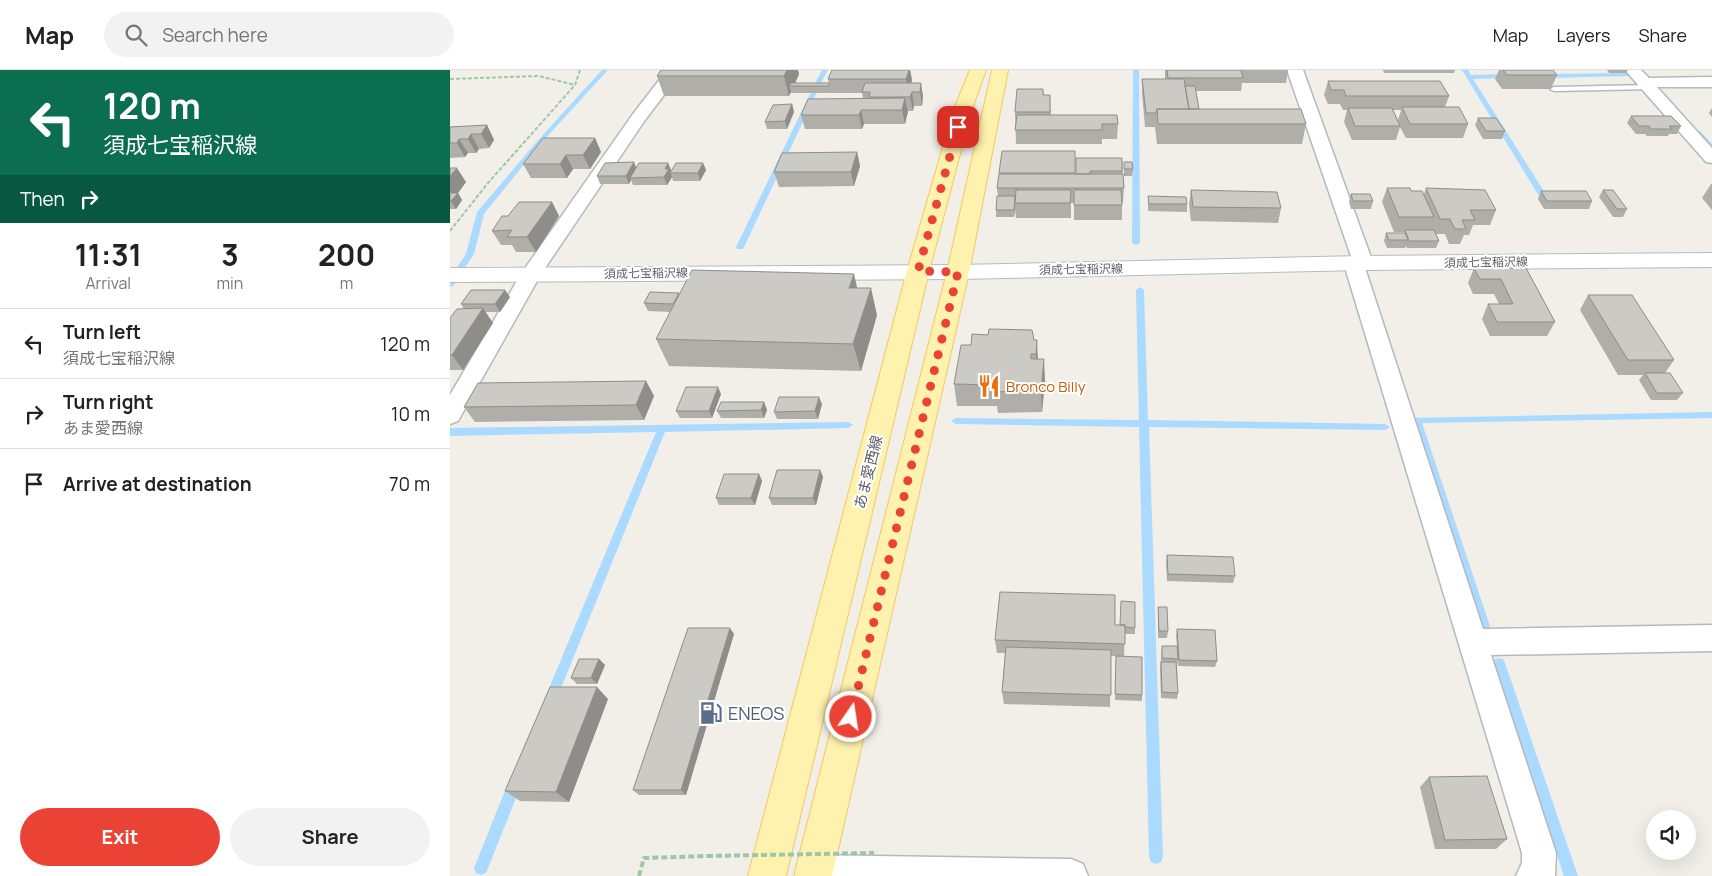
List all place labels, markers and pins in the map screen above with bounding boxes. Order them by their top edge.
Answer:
pin [937,106,979,148]
restaurant icon: Bronco Billy [976,373,1002,399]
place label: Bronco Billy [1006,376,1086,397]
fuel station icon: ENEOS [698,700,724,726]
place label: ENEOS [728,701,784,725]

